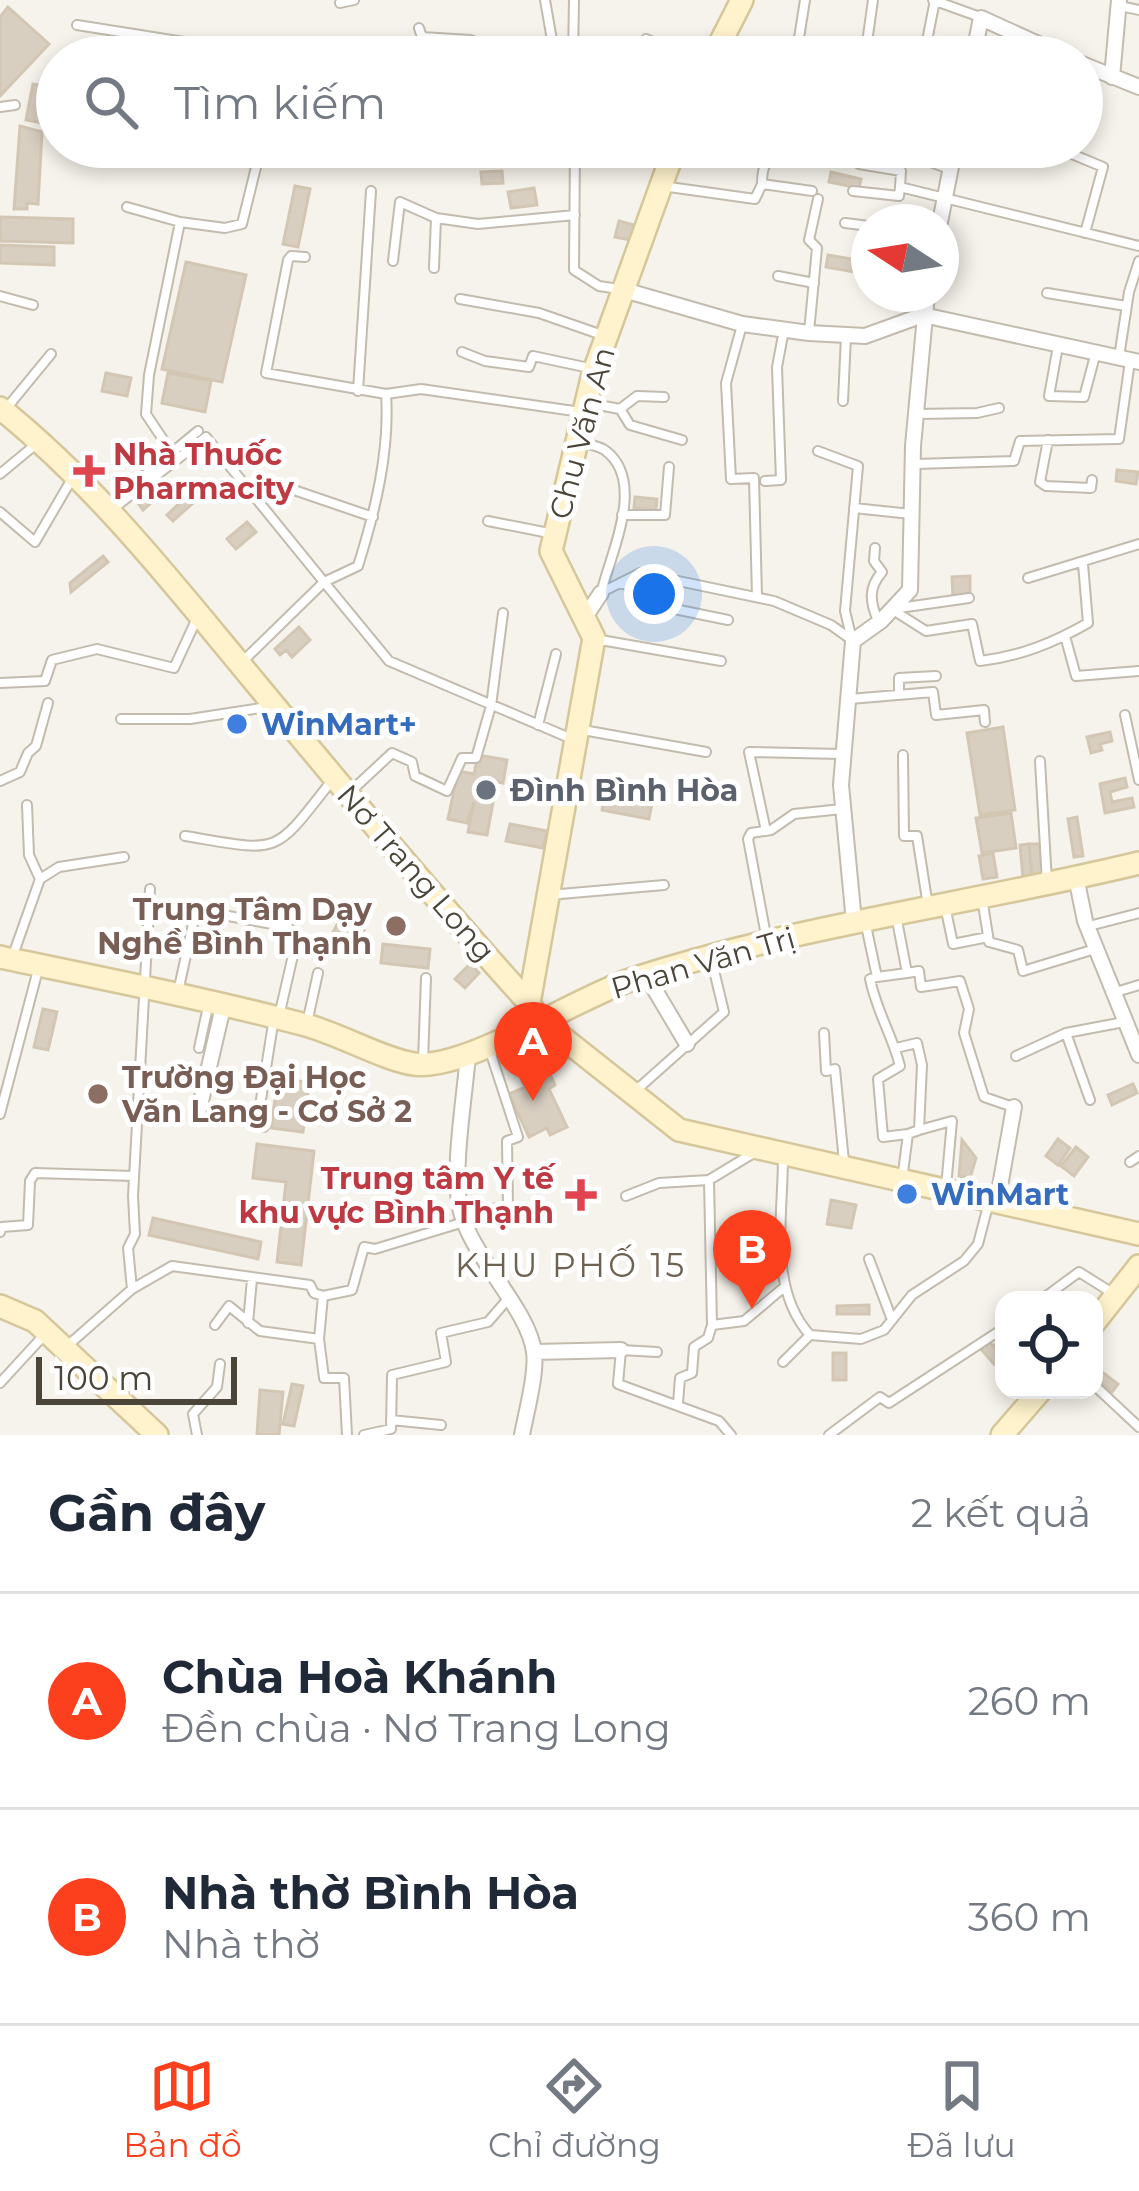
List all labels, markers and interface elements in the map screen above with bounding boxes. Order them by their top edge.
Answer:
search box [36,36,1103,168]
icon: search [78,69,144,135]
text: Tìm kiếm [174,75,386,130]
north arrow [851,204,959,312]
street label: Chu Văn An [541,343,623,523]
place label: Nhà Thuốc Pharmacity [113,436,295,507]
marker: Nhà Thuốc Pharmacity [76,458,102,484]
your location [624,564,684,624]
place label: WinMart+ [261,706,417,743]
marker: WinMart+ [224,711,250,737]
place label: Đình Bình Hòa [510,772,738,809]
street label: Nơ Trang Long [329,777,503,969]
marker: Đình Bình Hòa [473,777,499,803]
place label: Trung Tâm Dạy Nghề Bình Thạnh [97,891,373,962]
marker: Trung Tâm Dạy Nghề Bình Thạnh [383,913,409,939]
street label: Phan Văn Trị [607,919,799,1007]
pin: A [494,1002,572,1101]
place label: Trường Đại Học Văn Lang - Cơ Sở 2 [121,1059,412,1130]
marker: Trường Đại Học Văn Lang - Cơ Sở 2 [85,1081,111,1107]
place label: Trung tâm Y tế khu vực Bình Thạnh [239,1160,557,1231]
place label: WinMart [931,1176,1069,1213]
marker: Trung tâm Y tế khu vực Bình Thạnh [565,1179,597,1211]
marker: WinMart [894,1181,920,1207]
pin: B [713,1210,791,1309]
district label: KHU PHỐ 15 [455,1244,687,1285]
map controls [995,1291,1103,1399]
button: locate [995,1291,1103,1399]
scale bar [36,1351,237,1404]
text: 100 m [54,1358,153,1398]
text: Gần đây [48,1482,265,1544]
text: 2 kết quả [911,1489,1091,1537]
text: Chùa Hoà Khánh [162,1649,557,1704]
text: A [72,1677,102,1725]
text: 260 m [968,1677,1091,1725]
text: Đền chùa · Nơ Trang Long [162,1704,671,1752]
text: Nhà thờ Bình Hòa [162,1865,579,1920]
text: B [72,1893,102,1941]
text: 360 m [968,1893,1091,1941]
text: Nhà thờ [162,1920,320,1968]
tab: Bản đồ [123,2053,242,2165]
tab: Chỉ đường [488,2053,661,2165]
tab: Đã lưu [907,2053,1016,2165]

